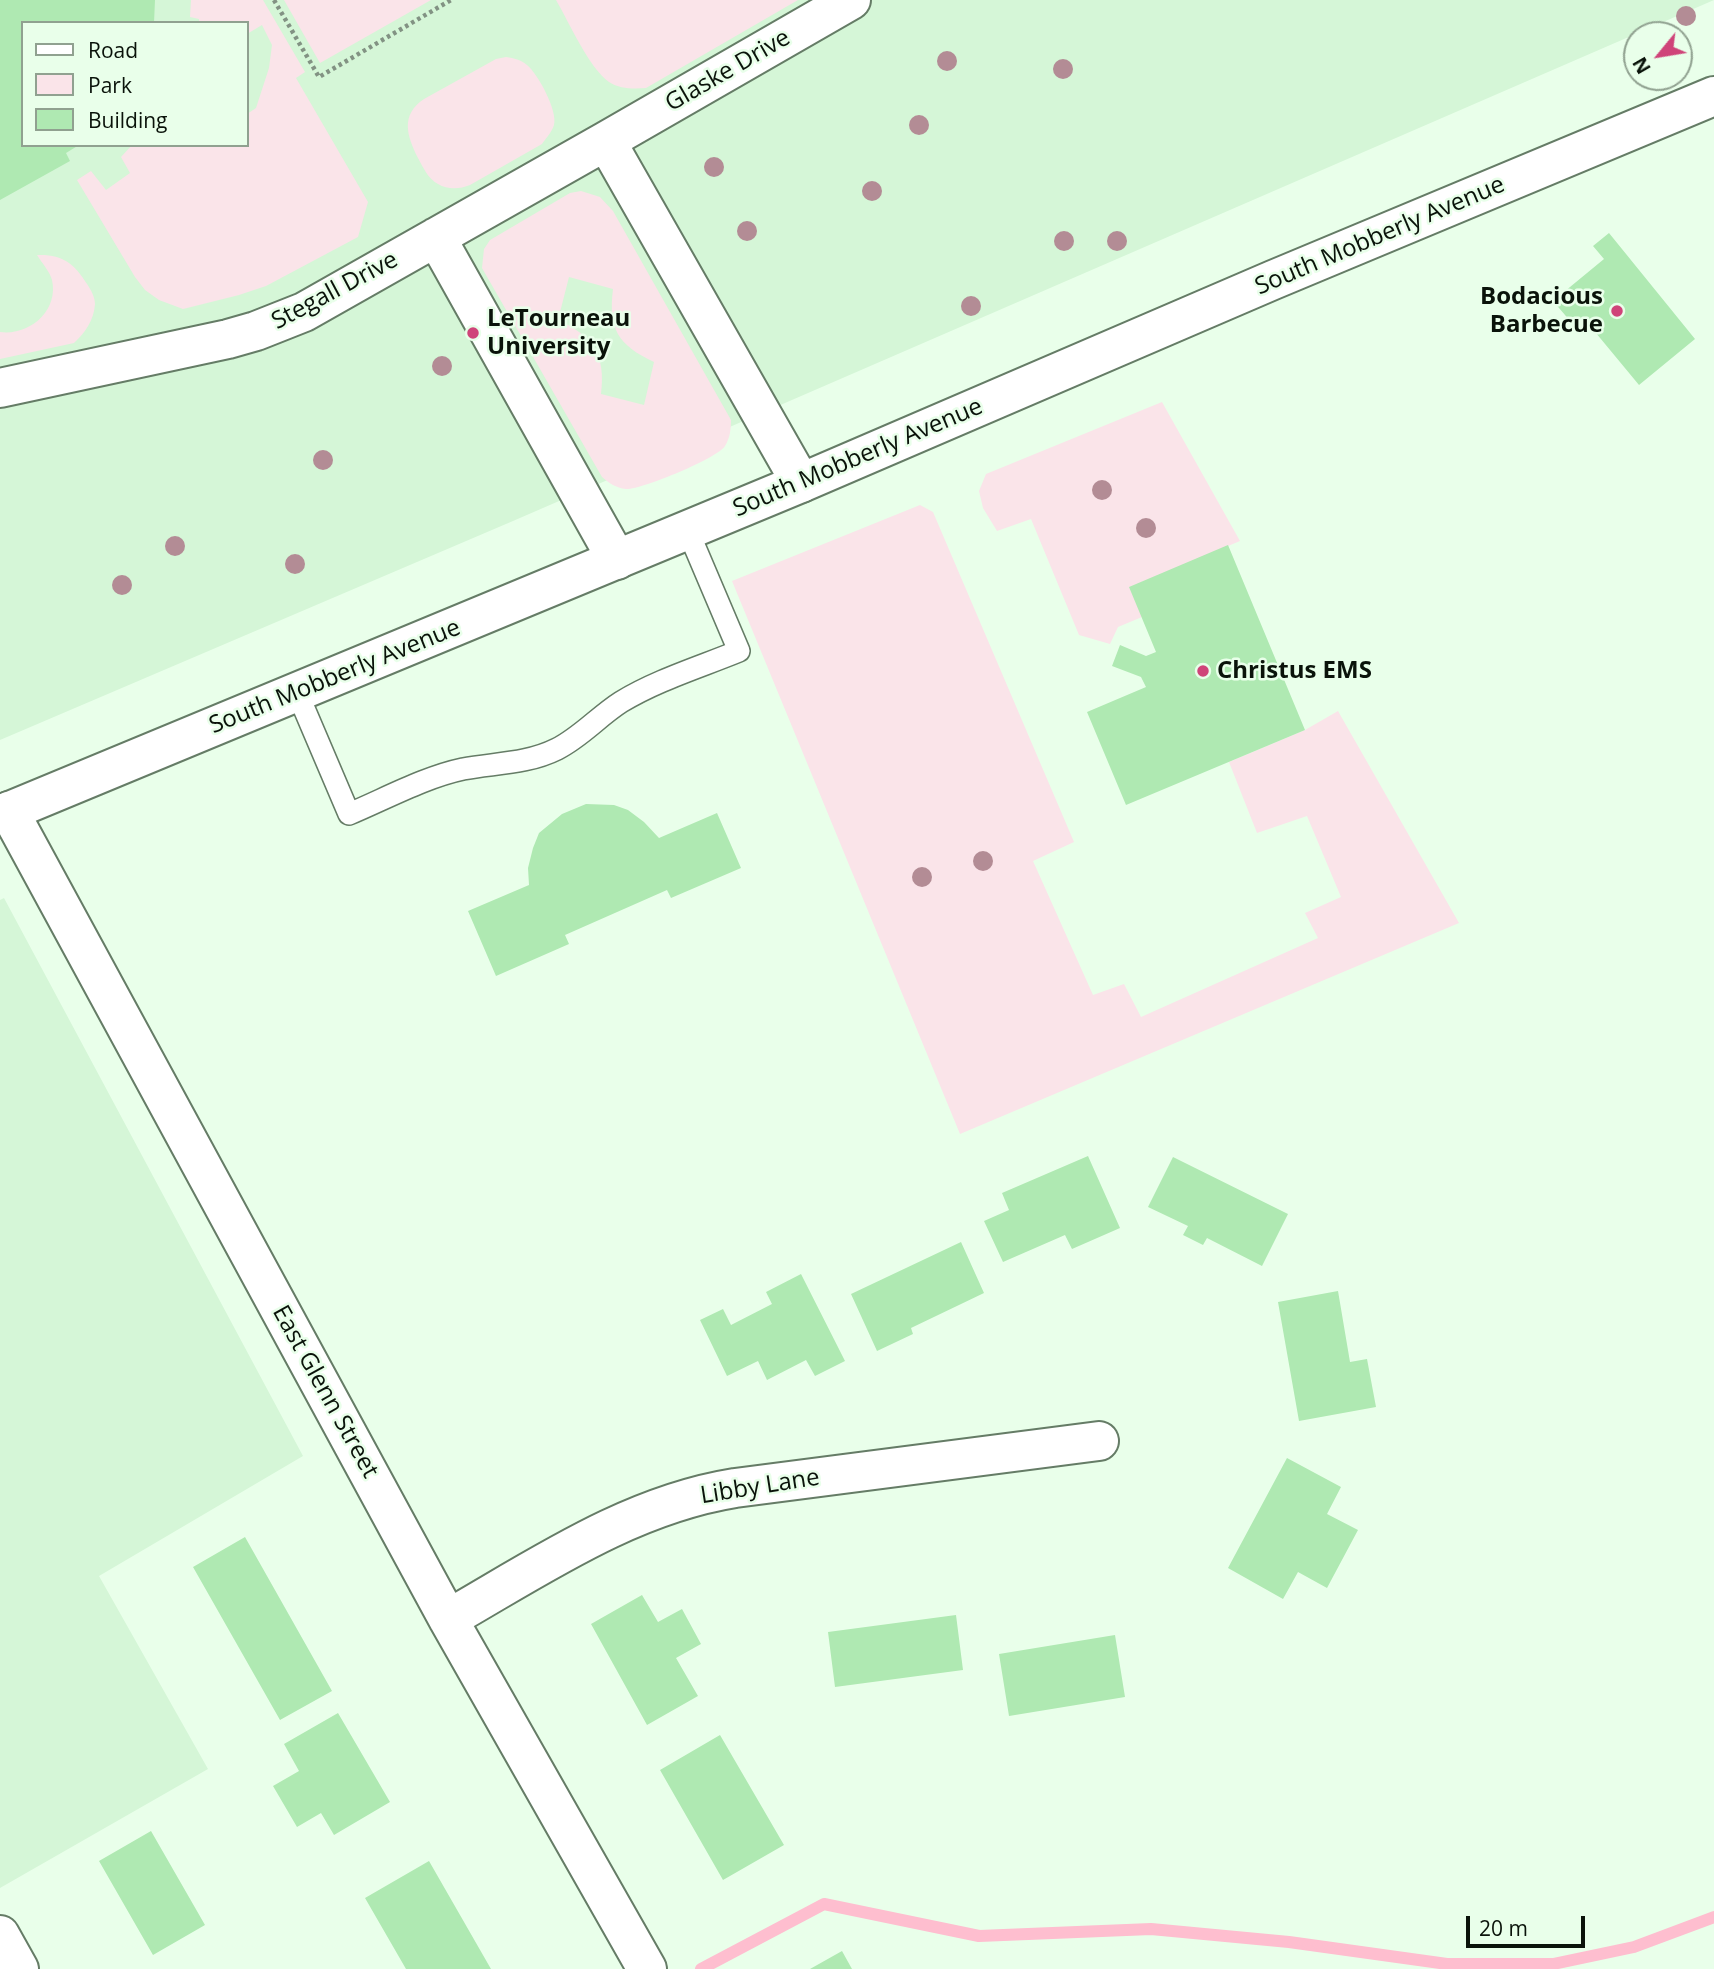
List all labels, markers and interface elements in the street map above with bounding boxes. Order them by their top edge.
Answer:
legend [21,21,248,147]
north arrow [1623,21,1693,91]
street label: Glaske Drive [660,24,796,118]
text: Road [88,36,138,64]
text: N [1626,52,1657,79]
text: Park [88,71,132,99]
text: Building [88,106,167,134]
street label: South Mobberly Avenue [1251,170,1509,302]
street label: Stegall Drive [267,246,403,336]
place label: Bodacious Barbecue [1480,283,1603,339]
marker: Bodacious Barbecue [1609,303,1625,319]
place label: LeTourneau University [487,305,630,361]
marker: LeTourneau University [465,325,481,341]
street label: South Mobberly Avenue [729,392,987,524]
street label: South Mobberly Avenue [205,613,465,741]
place label: Christus EMS [1217,657,1372,685]
marker: Christus EMS [1195,663,1211,679]
street label: East Glenn Street [266,1301,384,1483]
street label: Libby Lane [698,1463,822,1511]
scale bar [1469,1902,1588,1946]
text: 20 m [1479,1914,1528,1942]

